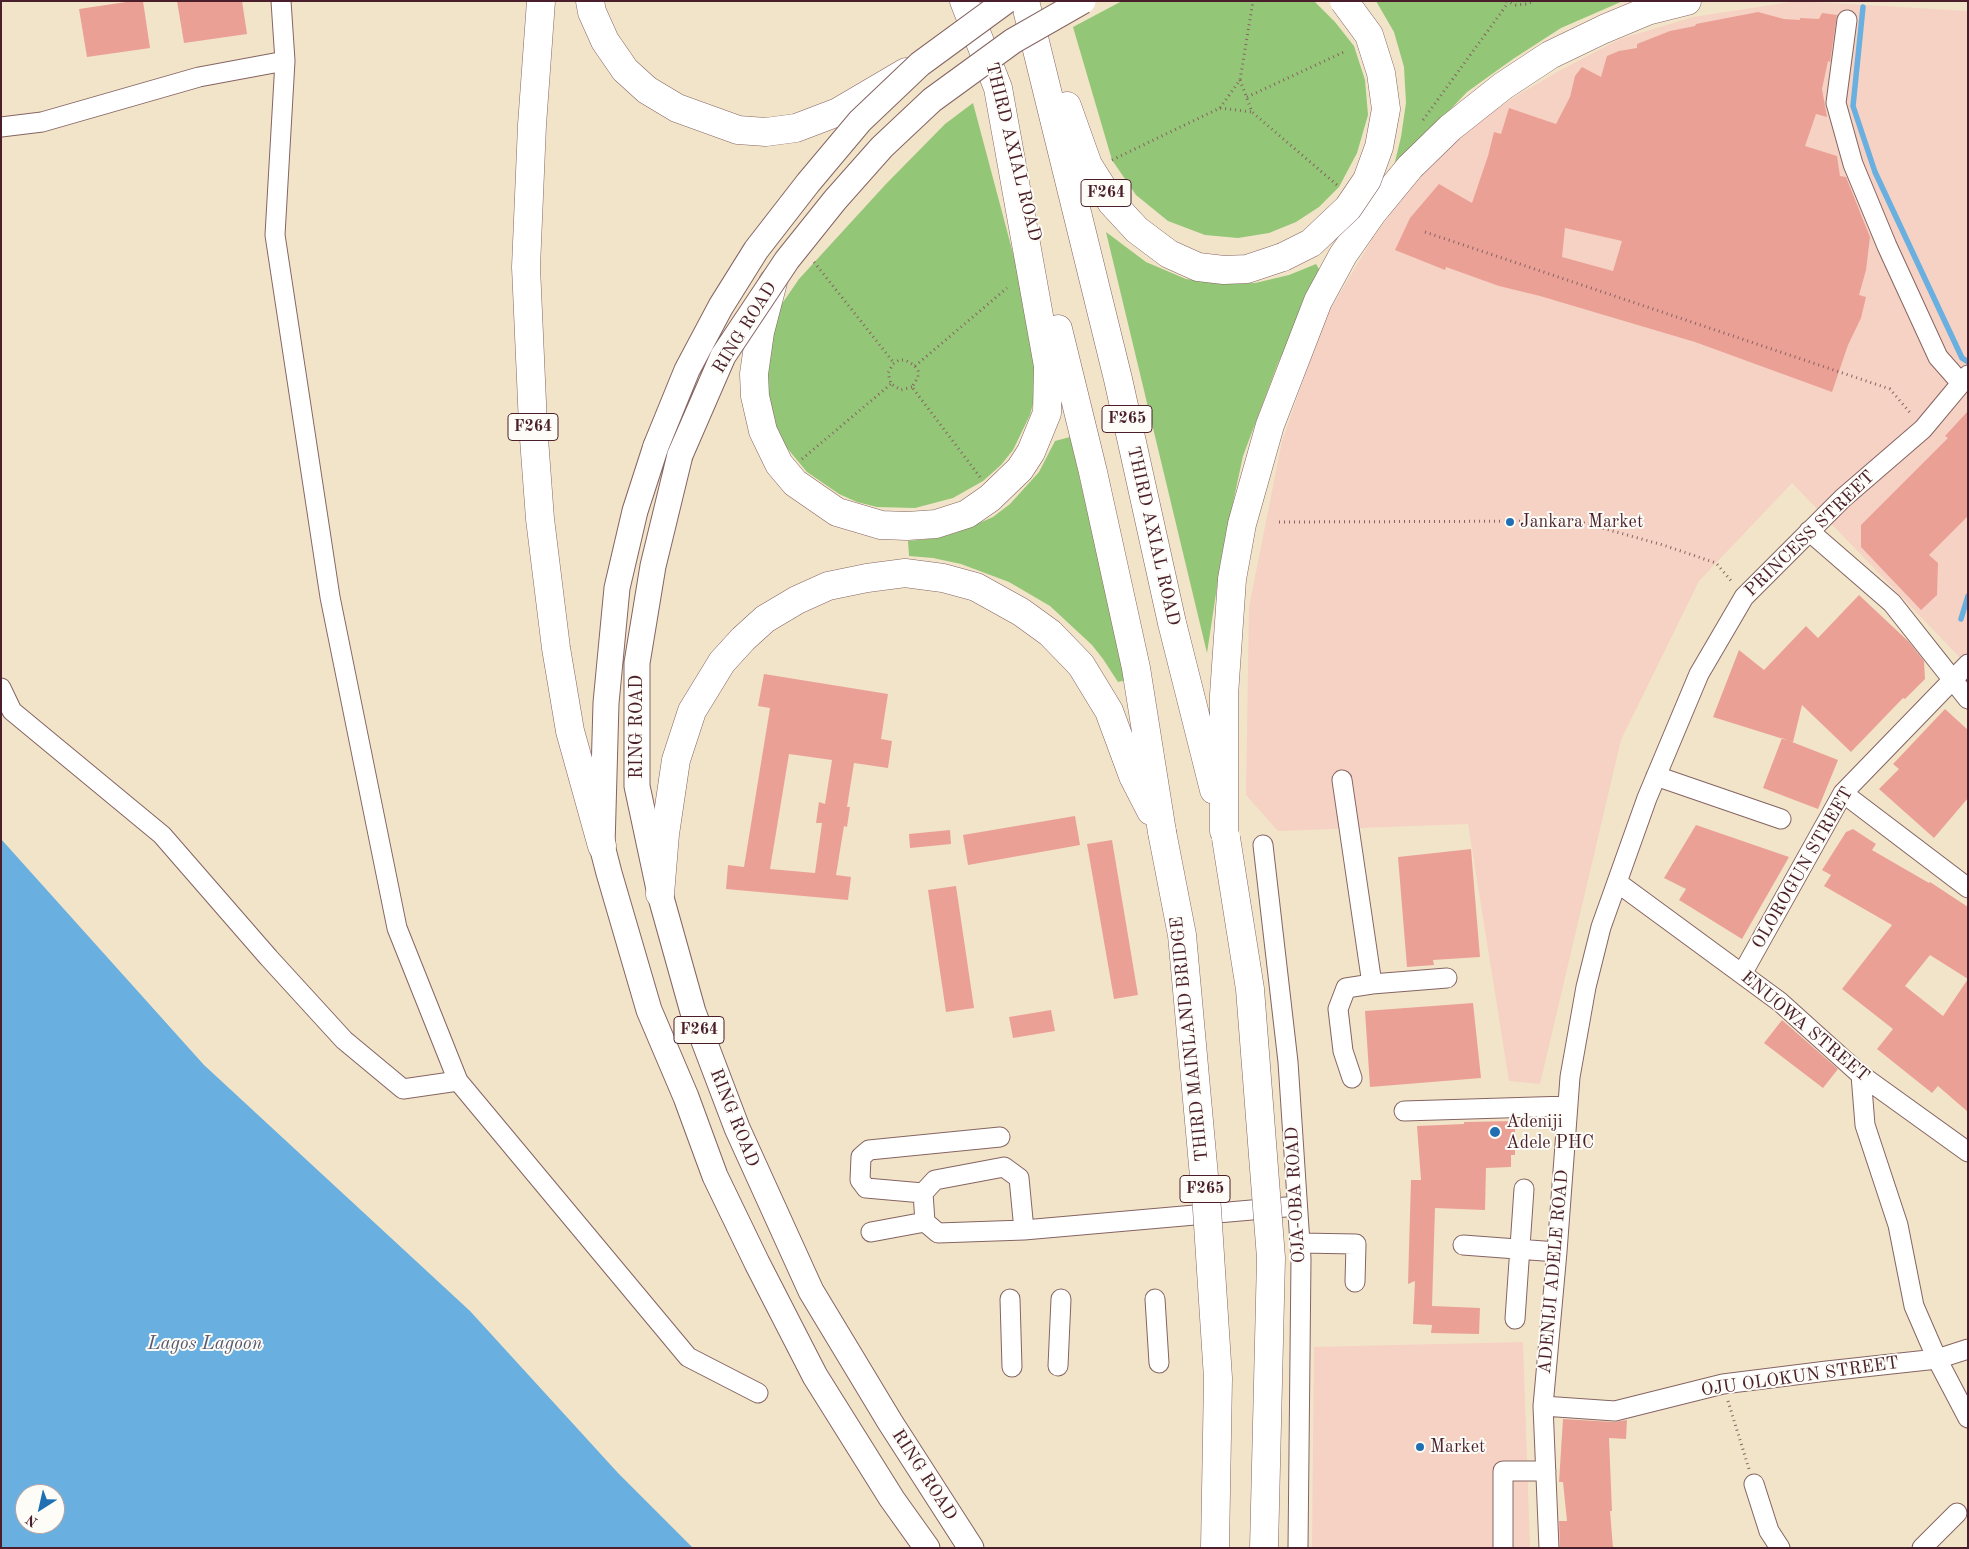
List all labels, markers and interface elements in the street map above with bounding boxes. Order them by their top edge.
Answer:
street label: THIRD AXIAL ROAD [980,60,1046,244]
road number: F264 [1081,180,1131,207]
street label: RING ROAD [708,278,782,378]
road number: F265 [1102,406,1152,432]
road number: F264 [508,414,558,441]
street label: THIRD AXIAL ROAD [1122,444,1184,628]
street label: PRINCESS STREET [1740,466,1880,602]
place label: Jankara Market [1520,511,1643,533]
marker: Jankara Market [1504,516,1516,528]
street label: RING ROAD [626,675,648,779]
street label: OLOROGUN STREET [1748,783,1858,953]
street label: THIRD MAINLAND BRIDGE [1166,915,1214,1163]
street label: ENUOWA STREET [1736,967,1874,1087]
road number: F264 [674,1016,724,1044]
street label: RING ROAD [704,1066,764,1170]
place label: Adeniji Adele PHC [1506,1111,1594,1154]
marker: Adeniji Adele PHC [1488,1125,1502,1139]
street label: OJA-OBA ROAD [1282,1126,1310,1264]
street label: ADENIJI ADELE ROAD [1534,1169,1574,1375]
road number: F265 [1180,1176,1230,1202]
water label: Lagos Lagoon [148,1333,262,1355]
street label: OJU OLOKUN STREET [1700,1352,1900,1402]
street label: RING ROAD [887,1425,961,1525]
place label: Market [1430,1436,1485,1458]
marker: Market [1414,1441,1426,1453]
north arrow [15,1484,65,1534]
text: N [24,1512,40,1529]

